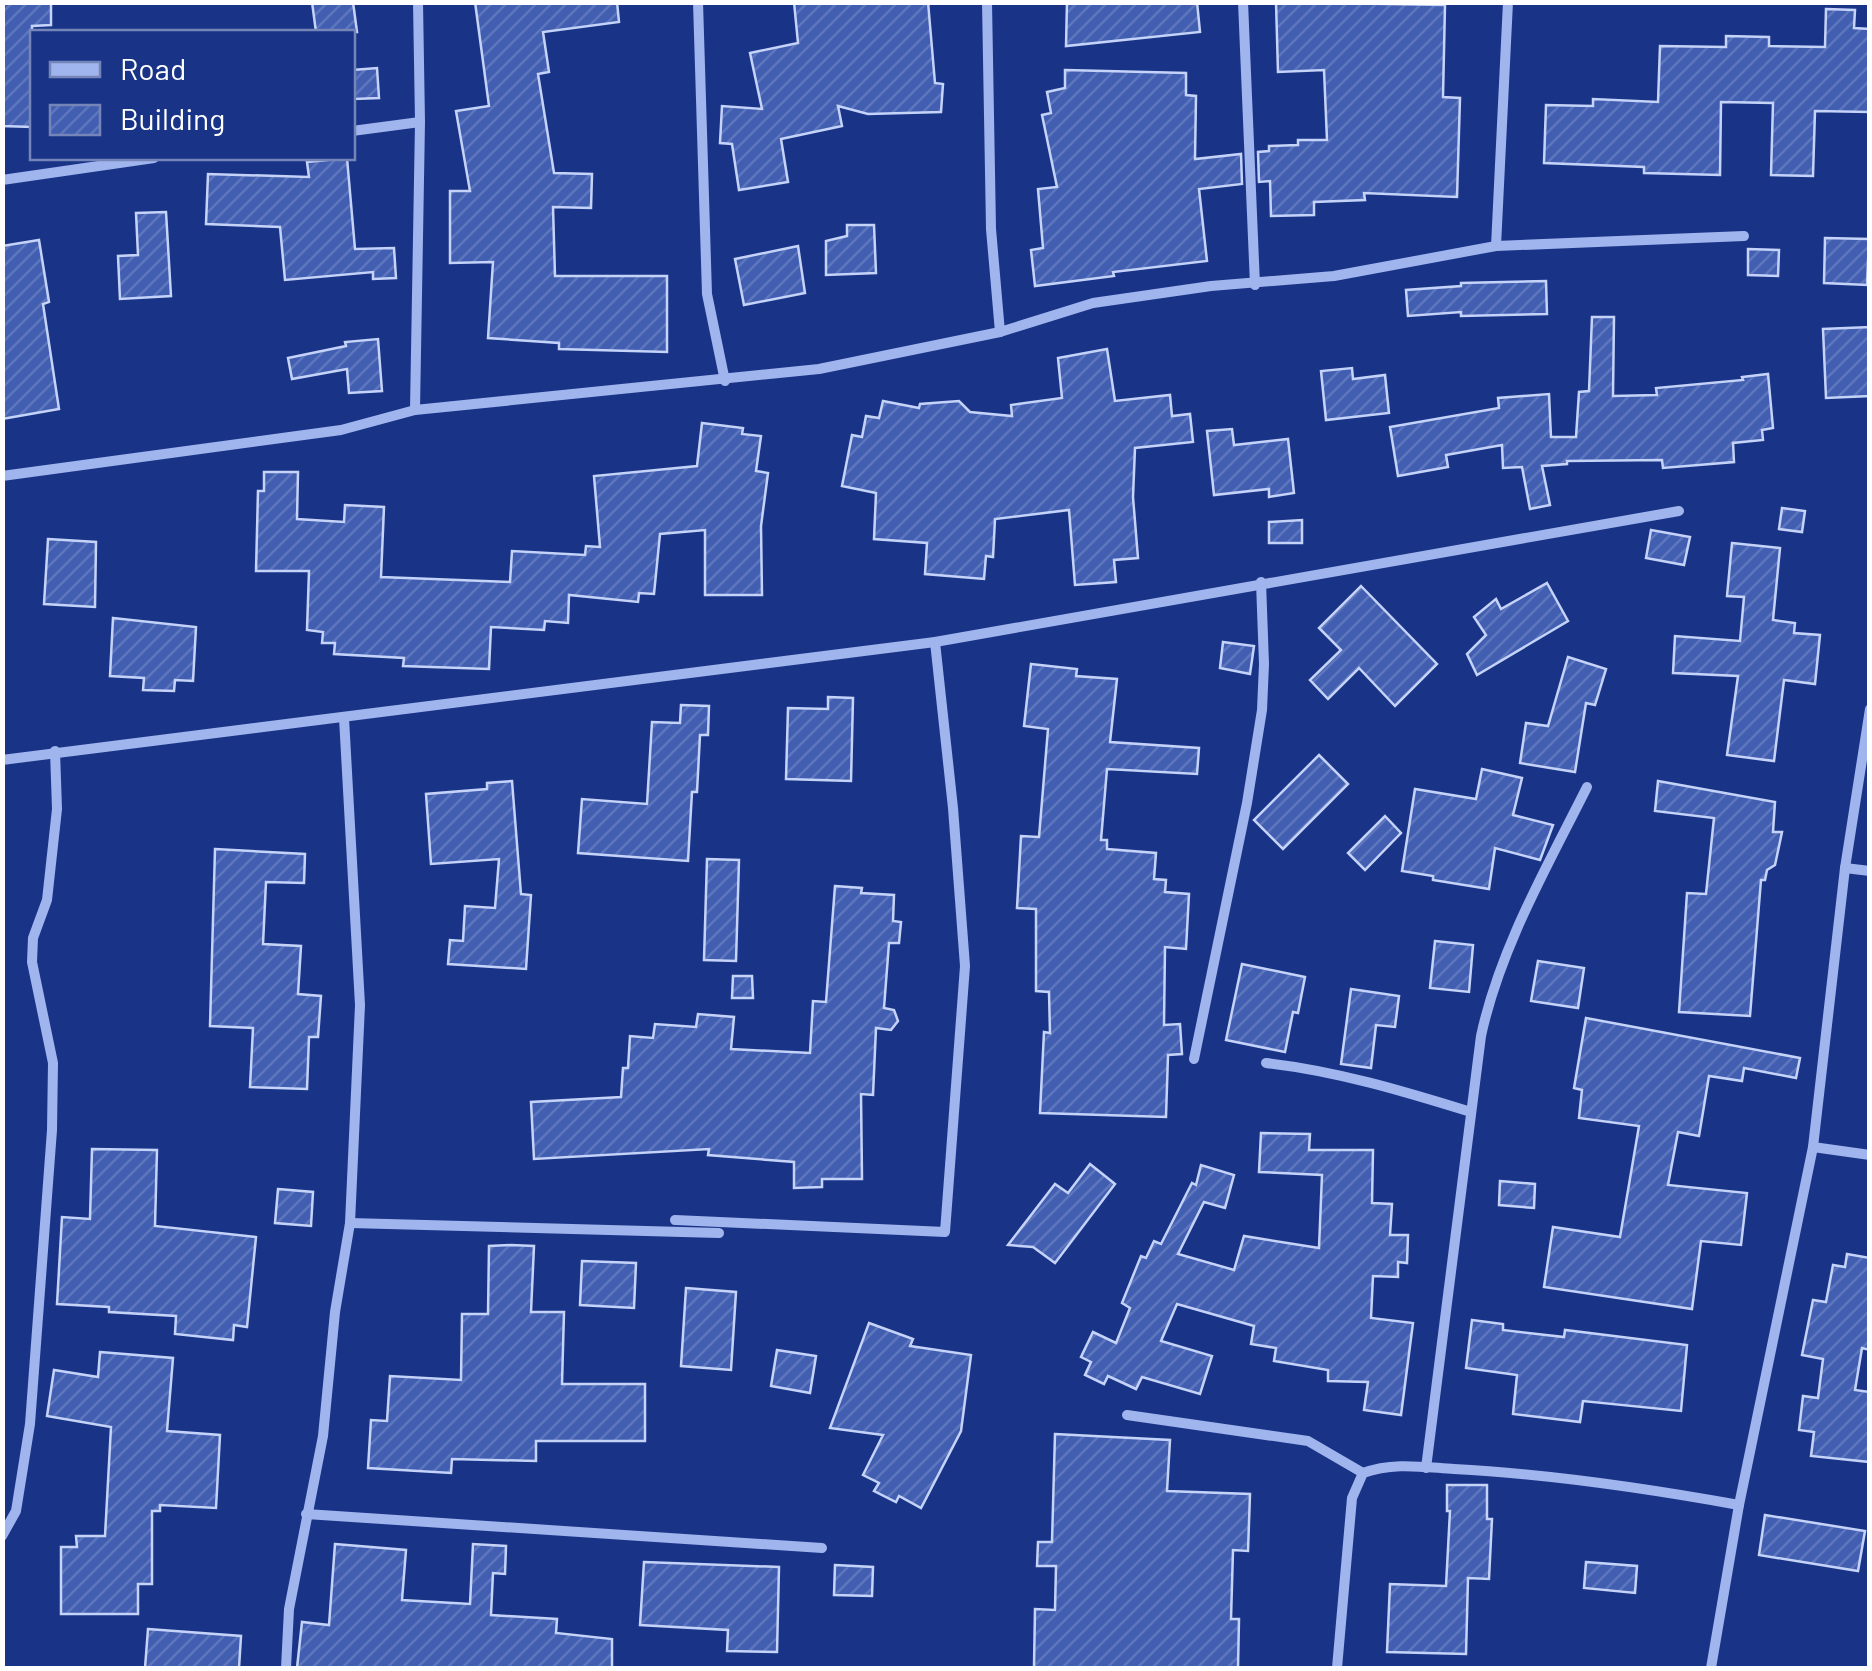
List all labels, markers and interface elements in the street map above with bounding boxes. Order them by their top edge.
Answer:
legend [30,30,355,160]
text: Road [120,50,186,86]
text: Building [120,100,225,136]

